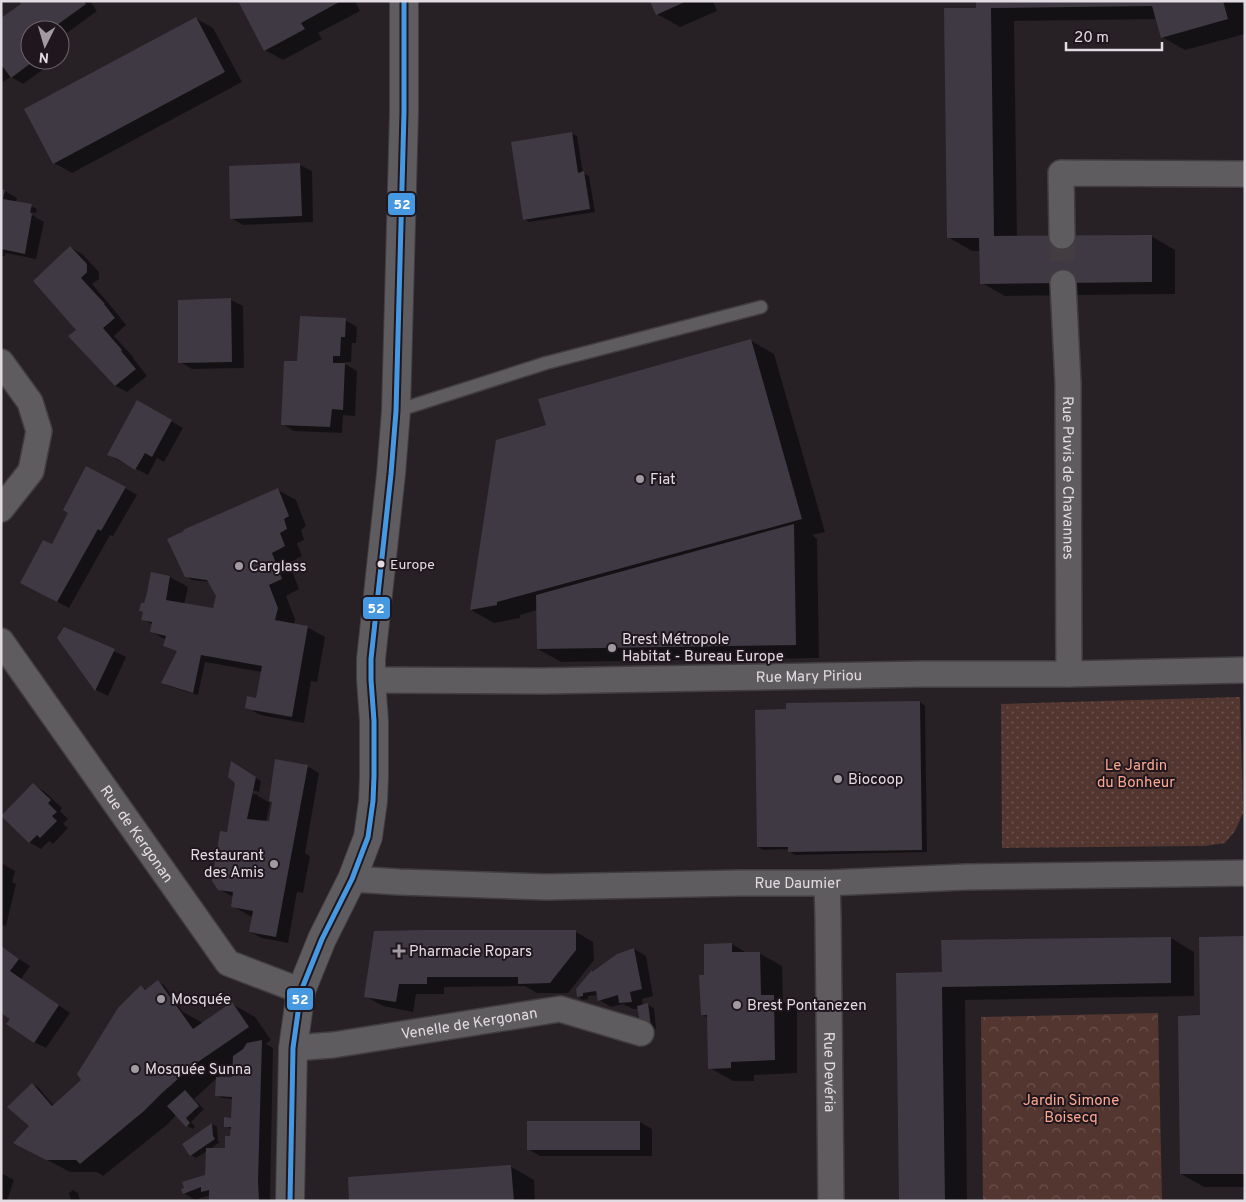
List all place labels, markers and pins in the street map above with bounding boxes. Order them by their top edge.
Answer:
place label: Fiat [650,471,676,490]
marker: Fiat [634,473,646,485]
place label: Europe [390,557,435,574]
place label: Carglass [249,558,307,577]
marker: Europe [376,559,386,569]
marker: Carglass [233,560,245,572]
place label: Brest Métropole Habitat - Bureau Europe [622,631,784,667]
marker: Brest Métropole Habitat - Bureau Europe [606,642,618,654]
place label: Biocoop [848,771,903,790]
marker: Biocoop [832,773,844,785]
place label: Restaurant des Amis [190,847,264,883]
marker: Restaurant des Amis [268,858,280,870]
place label: Pharmacie Ropars [409,943,532,962]
marker: Pharmacie Ropars [393,945,405,957]
place label: Mosquée [171,991,231,1010]
marker: Mosquée [155,993,167,1005]
place label: Brest Pontanezen [747,997,867,1016]
marker: Brest Pontanezen [731,999,743,1011]
place label: Mosquée Sunna [145,1061,251,1080]
marker: Mosquée Sunna [129,1063,141,1075]

